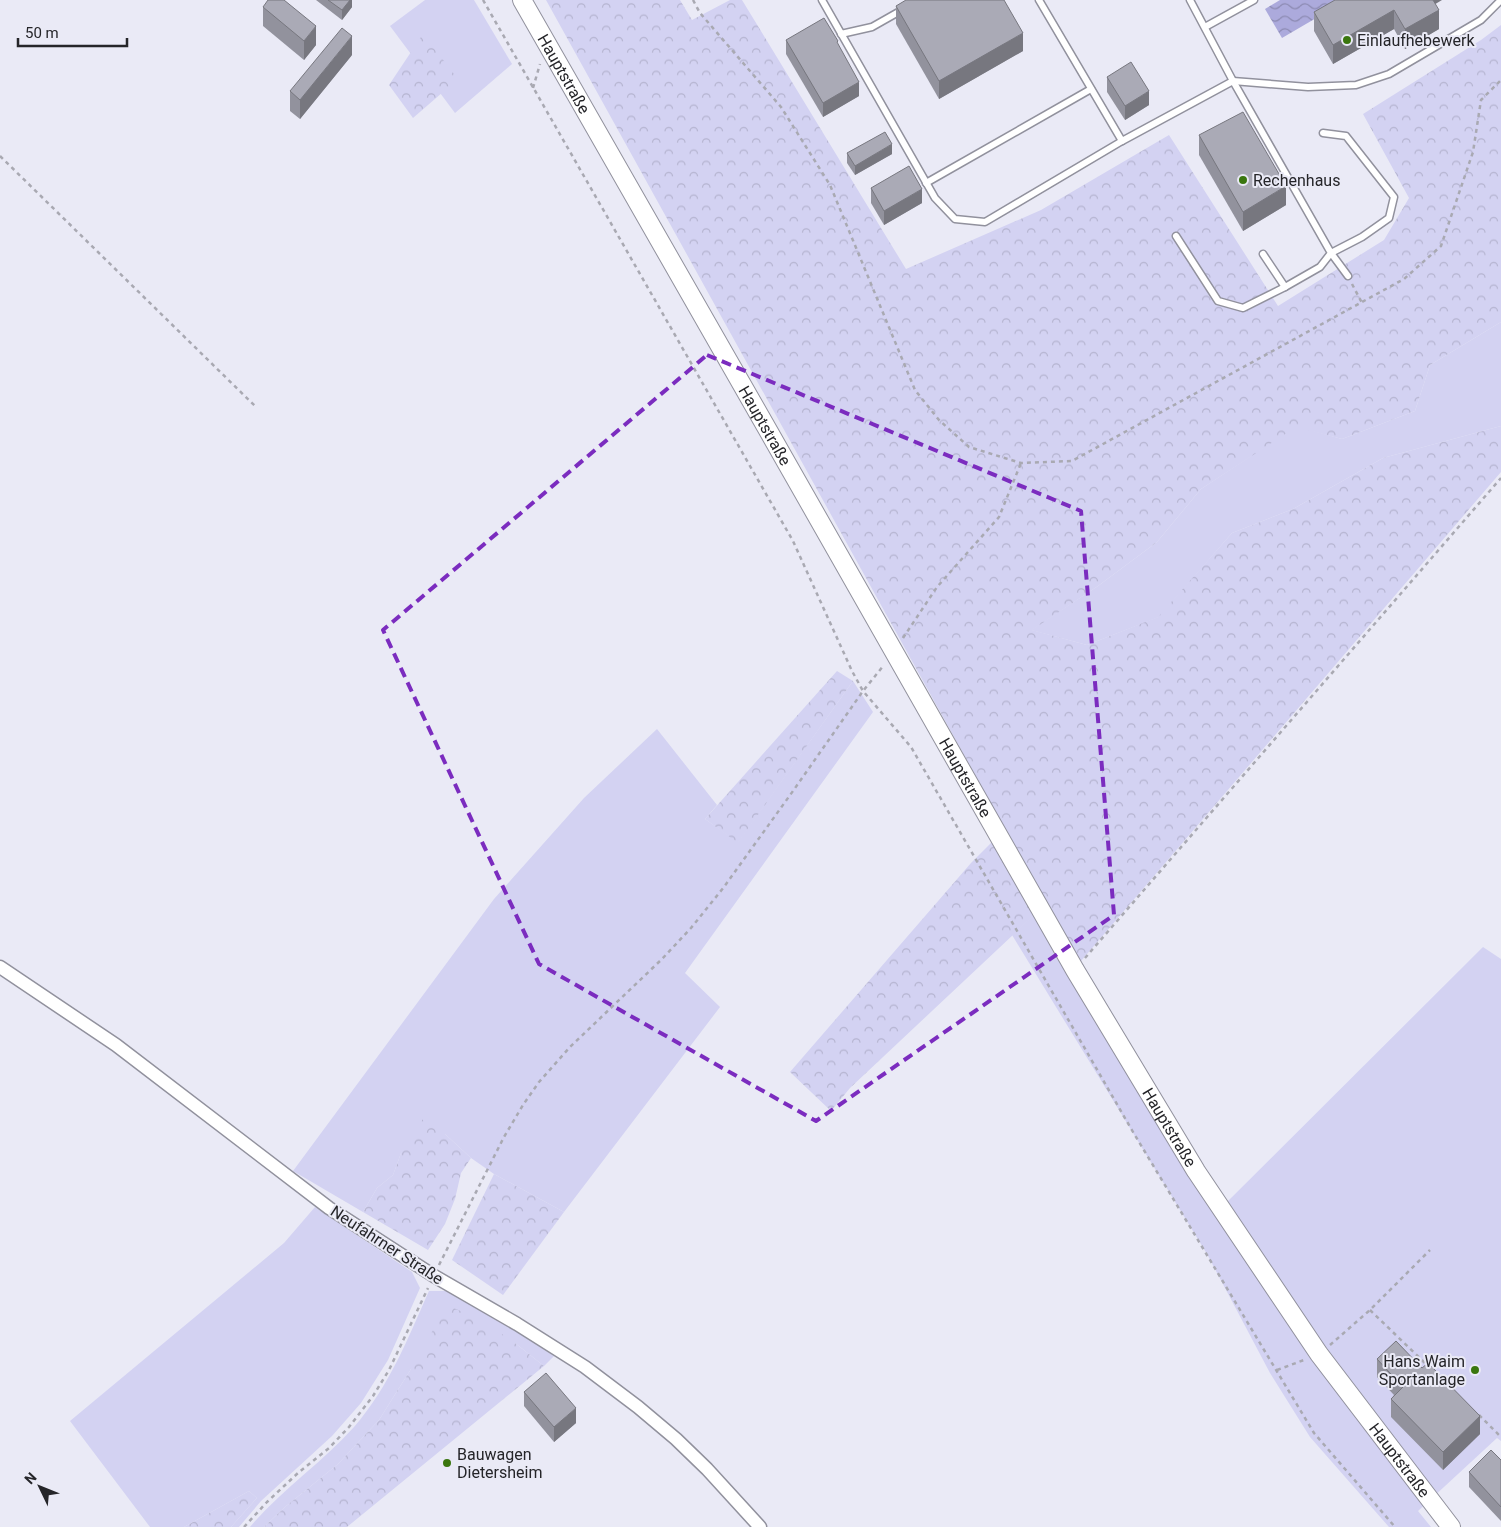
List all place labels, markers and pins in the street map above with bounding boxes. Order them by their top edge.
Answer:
place label: Einlaufhebewerk [1357,31,1475,50]
marker: Einlaufhebewerk [1341,34,1353,46]
place label: Rechenhaus [1253,171,1340,190]
marker: Rechenhaus [1237,174,1249,186]
place label: Hans Waim Sportanlage [1379,1352,1465,1389]
marker: Hans Waim Sportanlage [1469,1364,1481,1376]
place label: Bauwagen Dietersheim [457,1445,543,1482]
marker: Bauwagen Dietersheim [441,1457,453,1469]

